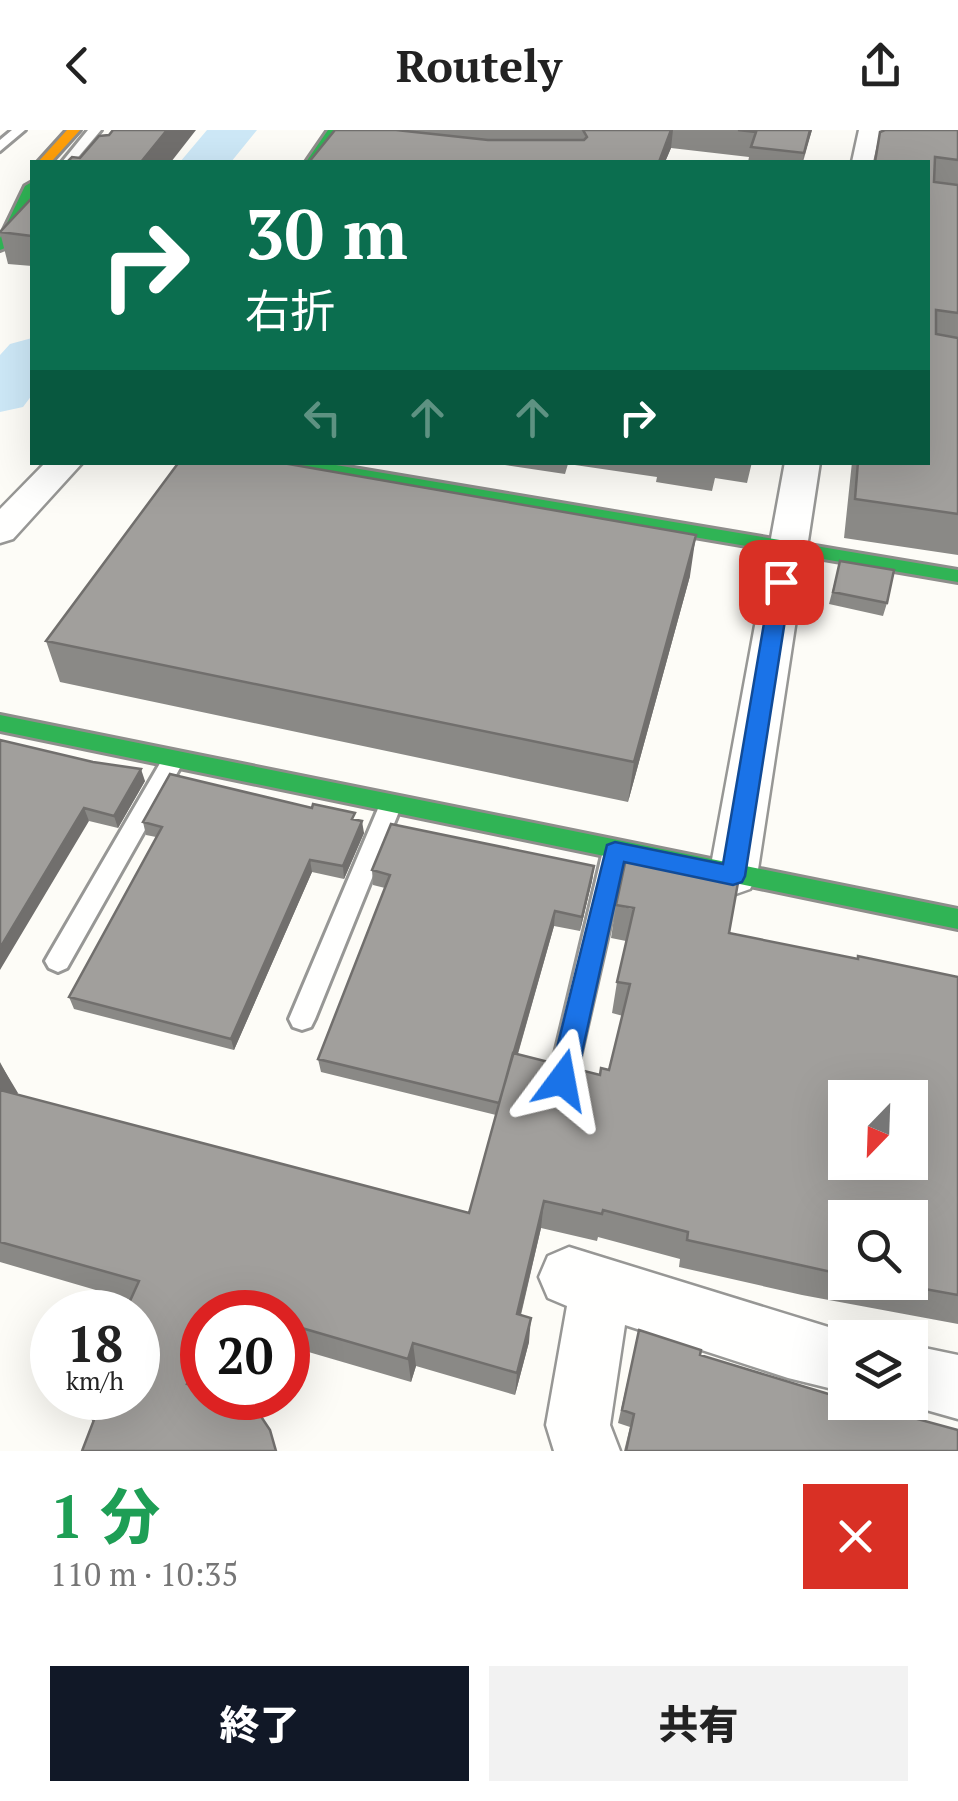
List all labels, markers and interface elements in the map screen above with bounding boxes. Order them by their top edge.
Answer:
text: Routely [396,35,562,95]
icon: back [50,38,105,93]
icon: share [853,38,908,93]
text: 30 m [245,186,408,279]
icon: right [80,200,210,330]
text: 右折 [245,280,335,340]
icon: left [295,390,350,445]
icon: ahead [400,390,455,445]
icon: ahead [505,390,560,445]
icon: right [610,390,665,445]
pin [739,540,824,625]
icon: arrive [754,555,809,610]
position arrow [510,1028,614,1132]
north arrow [828,1080,928,1180]
map controls [828,1080,928,1420]
button: search [828,1200,928,1300]
speed limit sign: 20 [180,1290,310,1420]
text: 18 [67,1310,123,1376]
button: layers [828,1320,928,1420]
text: km/h [66,1364,124,1397]
text: 1 分 [50,1476,160,1555]
button: close [803,1484,908,1589]
text: 110 m · 10:35 [50,1553,238,1595]
button: 終了 [50,1666,469,1781]
button: 共有 [489,1666,908,1781]

